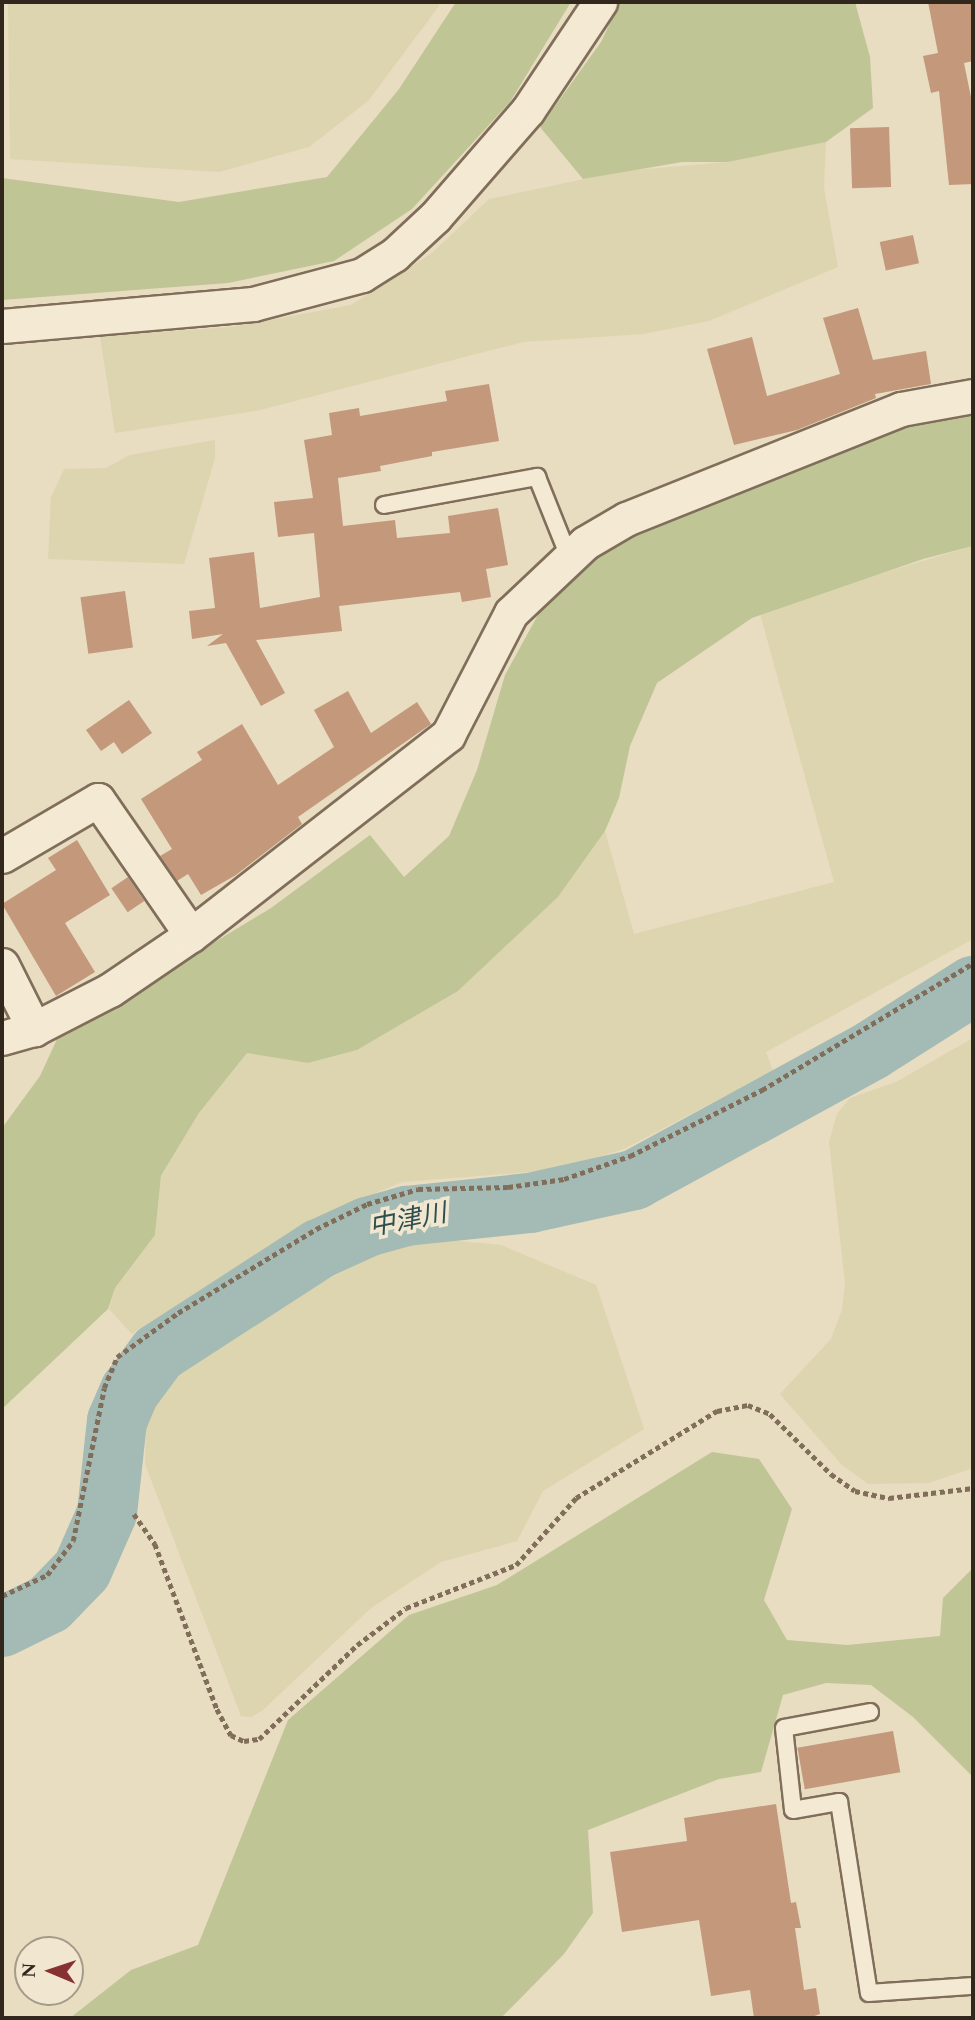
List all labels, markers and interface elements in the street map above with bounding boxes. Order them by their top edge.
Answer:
water label: 中津川 [367,1198,449,1244]
north arrow [14,1936,84,2006]
text: N [15,1962,44,1979]

